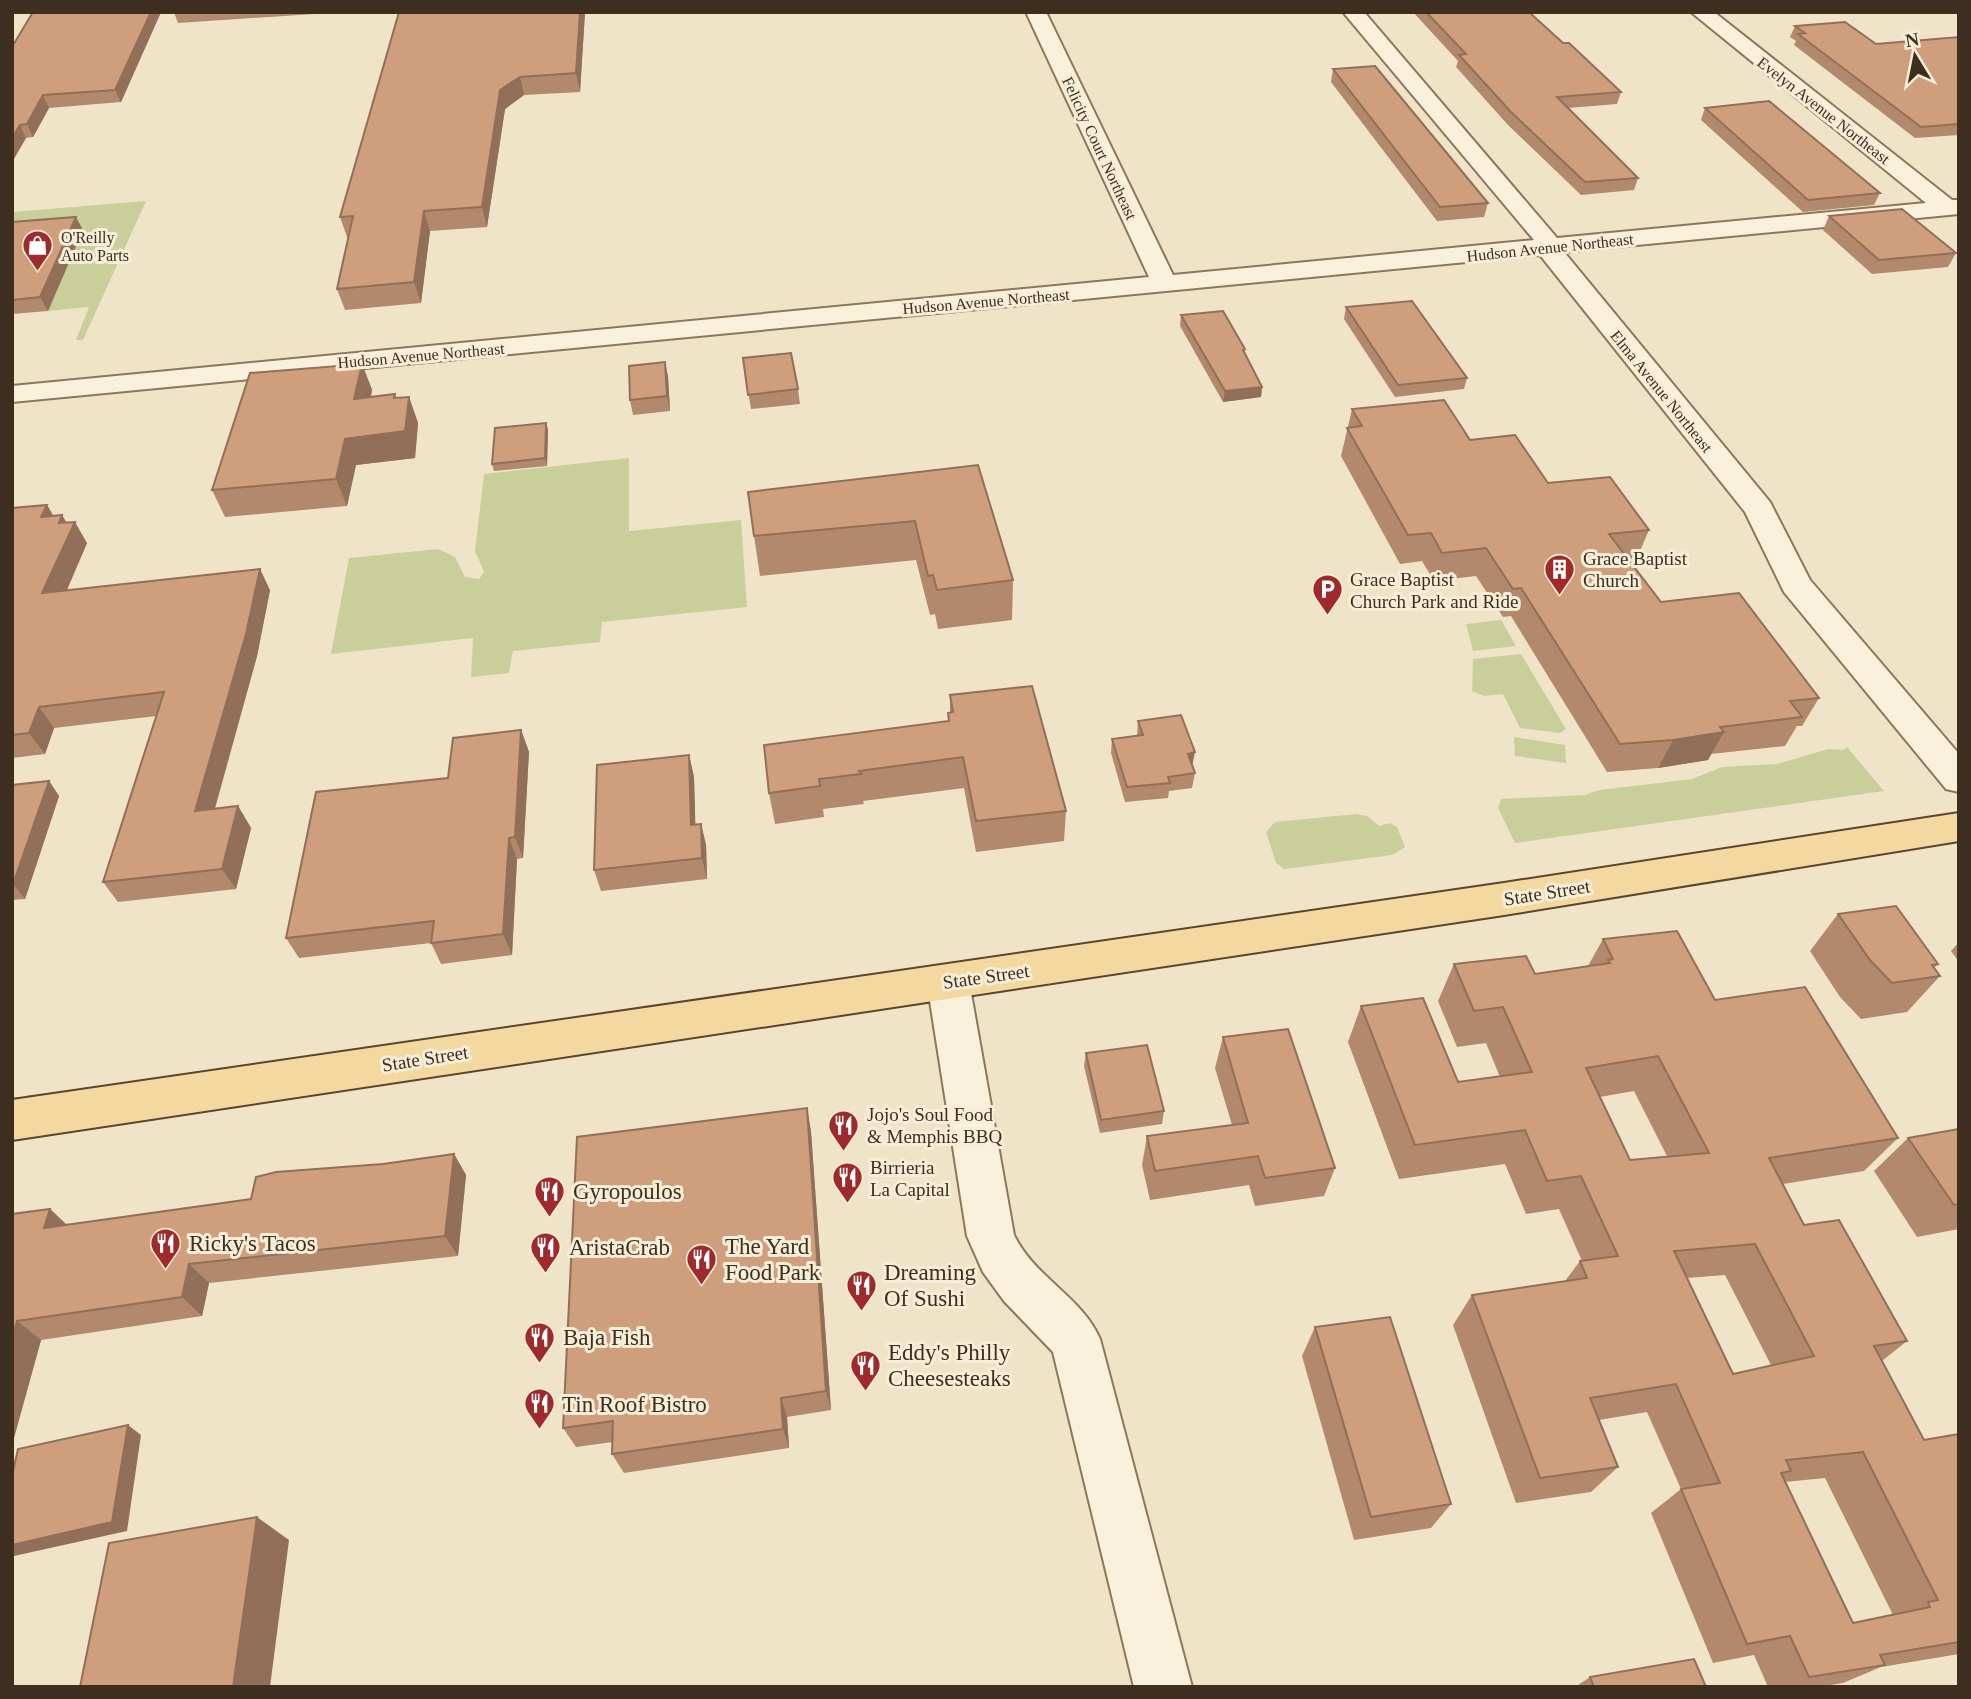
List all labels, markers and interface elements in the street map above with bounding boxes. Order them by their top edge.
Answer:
north arrow [1880,21,1950,91]
text: N [1904,28,1921,51]
street label: Evelyn Avenue Northeast [1754,53,1894,168]
street label: Felicity Court Northeast [1058,74,1140,223]
shop icon: O'Reilly Auto Parts [21,229,55,273]
place label: O'Reilly Auto Parts [61,229,129,264]
street label: Hudson Avenue Northeast [1466,230,1635,265]
street label: Hudson Avenue Northeast [902,286,1071,317]
street label: Elma Avenue Northeast [1607,327,1716,456]
street label: Hudson Avenue Northeast [337,340,506,371]
place label: Grace Baptist Church [1583,548,1688,591]
building icon: Grace Baptist Church [1543,552,1577,596]
place label: Grace Baptist Church Park and Ride [1350,569,1518,612]
parking icon: Grace Baptist Church Park and Ride [1310,573,1344,617]
street label: State Street [1502,875,1592,910]
street label: State Street [942,960,1031,993]
street label: State Street [380,1041,470,1076]
place label: Jojo's Soul Food & Memphis BBQ [867,1104,1002,1147]
restaurant icon: Jojo's Soul Food & Memphis BBQ [827,1108,861,1152]
place label: Birrieria La Capital [870,1157,950,1200]
restaurant icon: Birrieria La Capital [830,1161,864,1205]
restaurant icon: Gyropoulos [533,1174,567,1218]
place label: Gyropoulos [573,1179,682,1204]
restaurant icon: Ricky's Tacos [149,1226,183,1270]
restaurant icon: AristaCrab [529,1230,563,1274]
place label: Ricky's Tacos [189,1231,316,1256]
place label: The Yard Food Park [725,1234,821,1285]
place label: AristaCrab [569,1235,670,1260]
restaurant icon: The Yard Food Park [685,1242,719,1286]
place label: Dreaming Of Sushi [884,1260,976,1311]
restaurant icon: Dreaming Of Sushi [844,1268,878,1312]
restaurant icon: Baja Fish [523,1320,557,1364]
place label: Baja Fish [563,1325,651,1350]
place label: Eddy's Philly Cheesesteaks [888,1340,1011,1391]
restaurant icon: Eddy's Philly Cheesesteaks [848,1348,882,1392]
restaurant icon: Tin Roof Bistro [522,1387,556,1431]
place label: Tin Roof Bistro [562,1392,707,1417]

